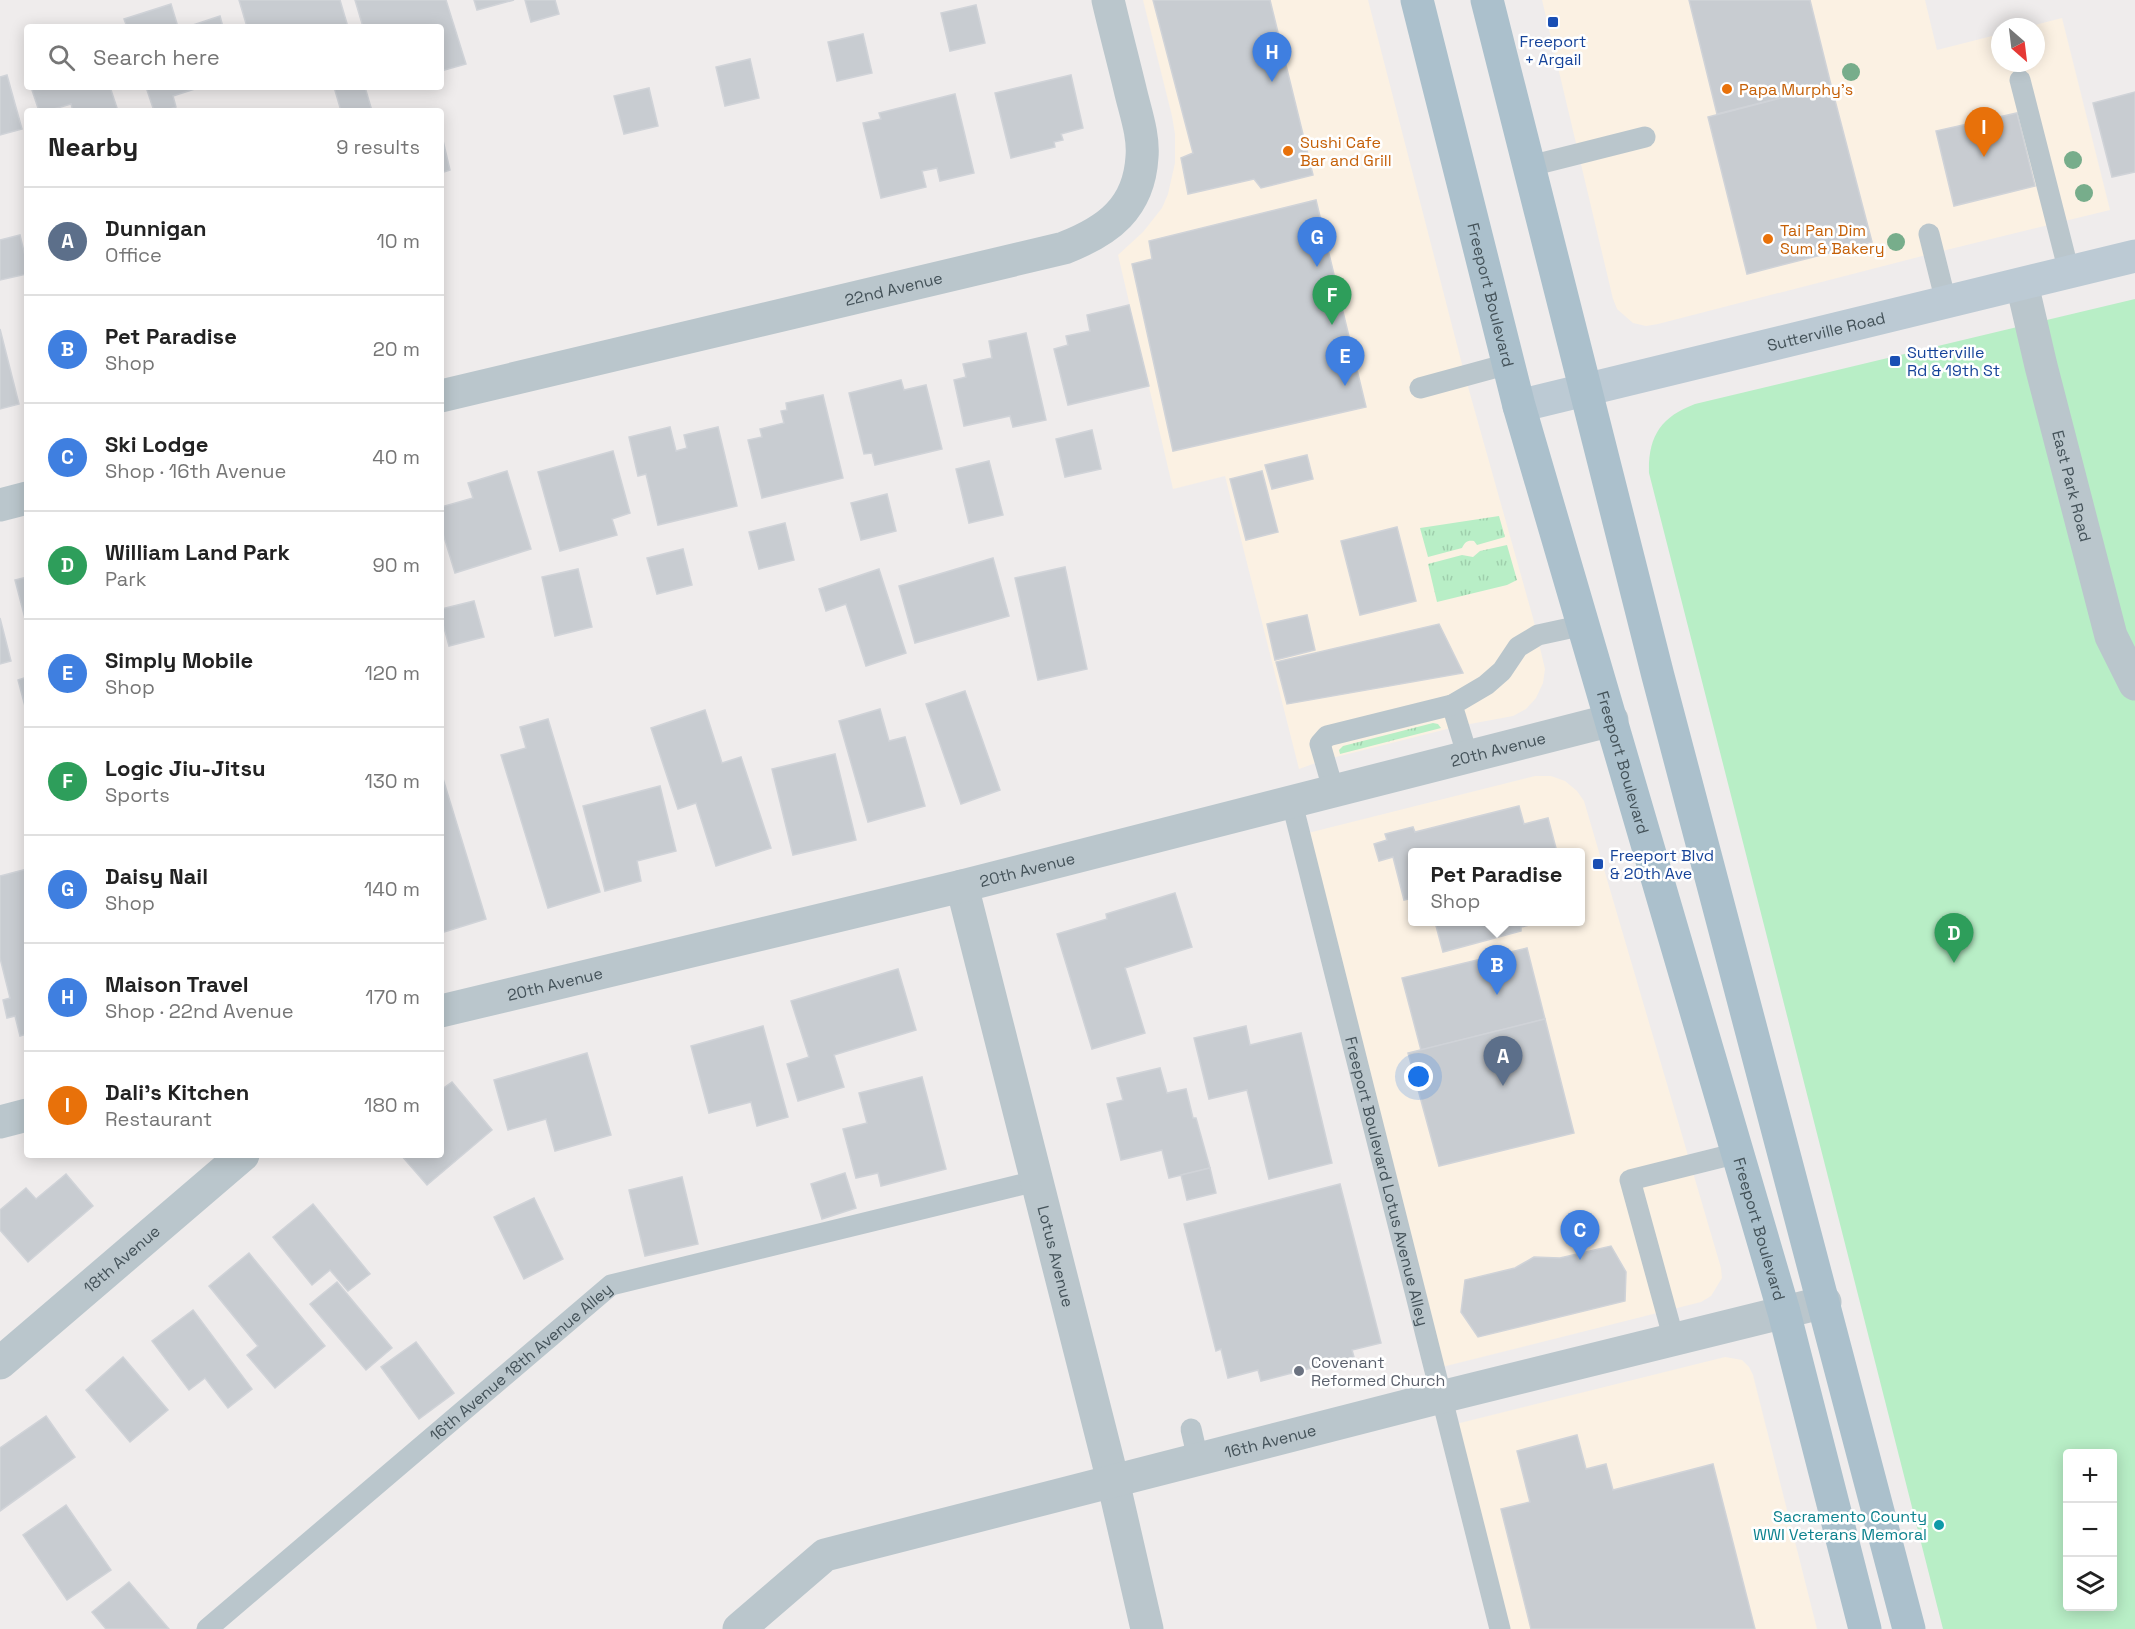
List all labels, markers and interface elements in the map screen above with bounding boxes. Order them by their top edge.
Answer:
marker: Freeport + Argail [1546,15,1560,29]
north arrow [1991,18,2045,72]
search box [24,24,444,90]
place label: Freeport + Argail [1520,31,1586,70]
pin: H [1252,32,1292,82]
icon: search [45,41,78,74]
text: Search here [93,43,220,71]
place label: Papa Murphy's [1739,79,1853,100]
marker: Papa Murphy's [1720,82,1734,96]
pin: I [1964,108,2004,157]
text: Nearby [48,130,138,164]
place label: Sushi Cafe Bar and Grill [1300,132,1392,171]
text: 9 results [336,134,420,160]
marker: Sushi Cafe Bar and Grill [1281,144,1295,158]
text: Dunnigan [105,214,206,242]
pin: G [1298,218,1336,267]
place label: Tai Pan Dim Sum & Bakery [1780,220,1885,259]
street label: Freeport Boulevard [1462,221,1519,369]
text: A [61,228,74,254]
text: 10 m [376,228,420,254]
marker: Tai Pan Dim Sum & Bakery [1761,232,1775,246]
text: Office [105,242,162,268]
street label: 22nd Avenue [842,267,945,311]
pin: F [1312,276,1352,325]
street label: Sutterville Road [1765,307,1887,356]
text: Pet Paradise [105,322,237,350]
text: B [61,336,74,362]
text: 20 m [373,336,420,362]
pin: E [1326,336,1364,386]
place label: Sutterville Rd & 19th St [1907,342,2000,381]
text: Shop [105,350,155,376]
marker: Sutterville Rd & 19th St [1888,354,1902,368]
street label: East Park Road [2047,428,2096,544]
text: Ski Lodge [105,430,208,458]
text: C [61,444,74,470]
text: 40 m [372,444,420,470]
text: Shop · 16th Avenue [105,458,286,484]
text: William Land Park [105,538,290,566]
text: D [61,552,74,578]
text: 90 m [373,552,420,578]
text: Park [105,566,147,592]
text: Simply Mobile [105,646,253,674]
text: E [62,660,73,686]
text: 120 m [364,660,420,686]
text: Shop [105,674,155,700]
street label: Freeport Boulevard [1592,689,1654,837]
street label: 20th Avenue [1448,727,1548,772]
text: Logic Jiu-Jitsu [105,754,265,782]
text: F [62,768,73,794]
text: 130 m [364,768,420,794]
text: Sports [105,782,170,808]
place label: Freeport Blvd & 20th Ave [1610,845,1714,884]
street label: 20th Avenue [977,848,1077,892]
popup [1408,848,1585,926]
marker: Freeport Blvd & 20th Ave [1591,857,1605,871]
text: Pet Paradise [1431,860,1562,888]
text: Daisy Nail [105,862,208,890]
text: G [61,876,74,902]
text: 140 m [364,876,420,902]
text: Shop [1431,888,1480,914]
text: Shop [105,890,155,916]
pin: D [1934,914,1974,963]
pin: B [1478,946,1516,995]
street label: 20th Avenue [505,963,605,1006]
text: Maison Travel [105,970,249,998]
text: H [61,984,74,1010]
text: 170 m [365,984,420,1010]
text: Shop · 22nd Avenue [105,998,294,1024]
street label: Freeport Boulevard Lotus Avenue Alley [1340,1034,1433,1328]
pin: A [1484,1036,1522,1086]
your location [1404,1062,1433,1091]
text: Dali's Kitchen [105,1078,249,1106]
text: I [65,1092,70,1118]
text: 180 m [364,1092,420,1118]
text: Restaurant [105,1106,212,1132]
street label: Freeport Boulevard [1728,1155,1790,1303]
street label: Lotus Avenue [1032,1203,1078,1310]
pin: C [1560,1210,1600,1260]
street label: 18th Avenue [79,1221,165,1298]
street label: 16th Avenue 18th Avenue Alley [425,1279,617,1446]
place label: Covenant Reformed Church [1311,1352,1445,1391]
marker: Covenant Reformed Church [1292,1364,1306,1378]
street label: 16th Avenue [1222,1419,1318,1463]
map controls [2063,1449,2117,1611]
button: + [2063,1449,2117,1503]
button: − [2063,1503,2117,1557]
place label: Sacramento County WWI Veterans Memoral [1753,1506,1927,1545]
marker: Sacramento County WWI Veterans Memoral [1932,1518,1946,1532]
button: layers [2063,1557,2117,1611]

